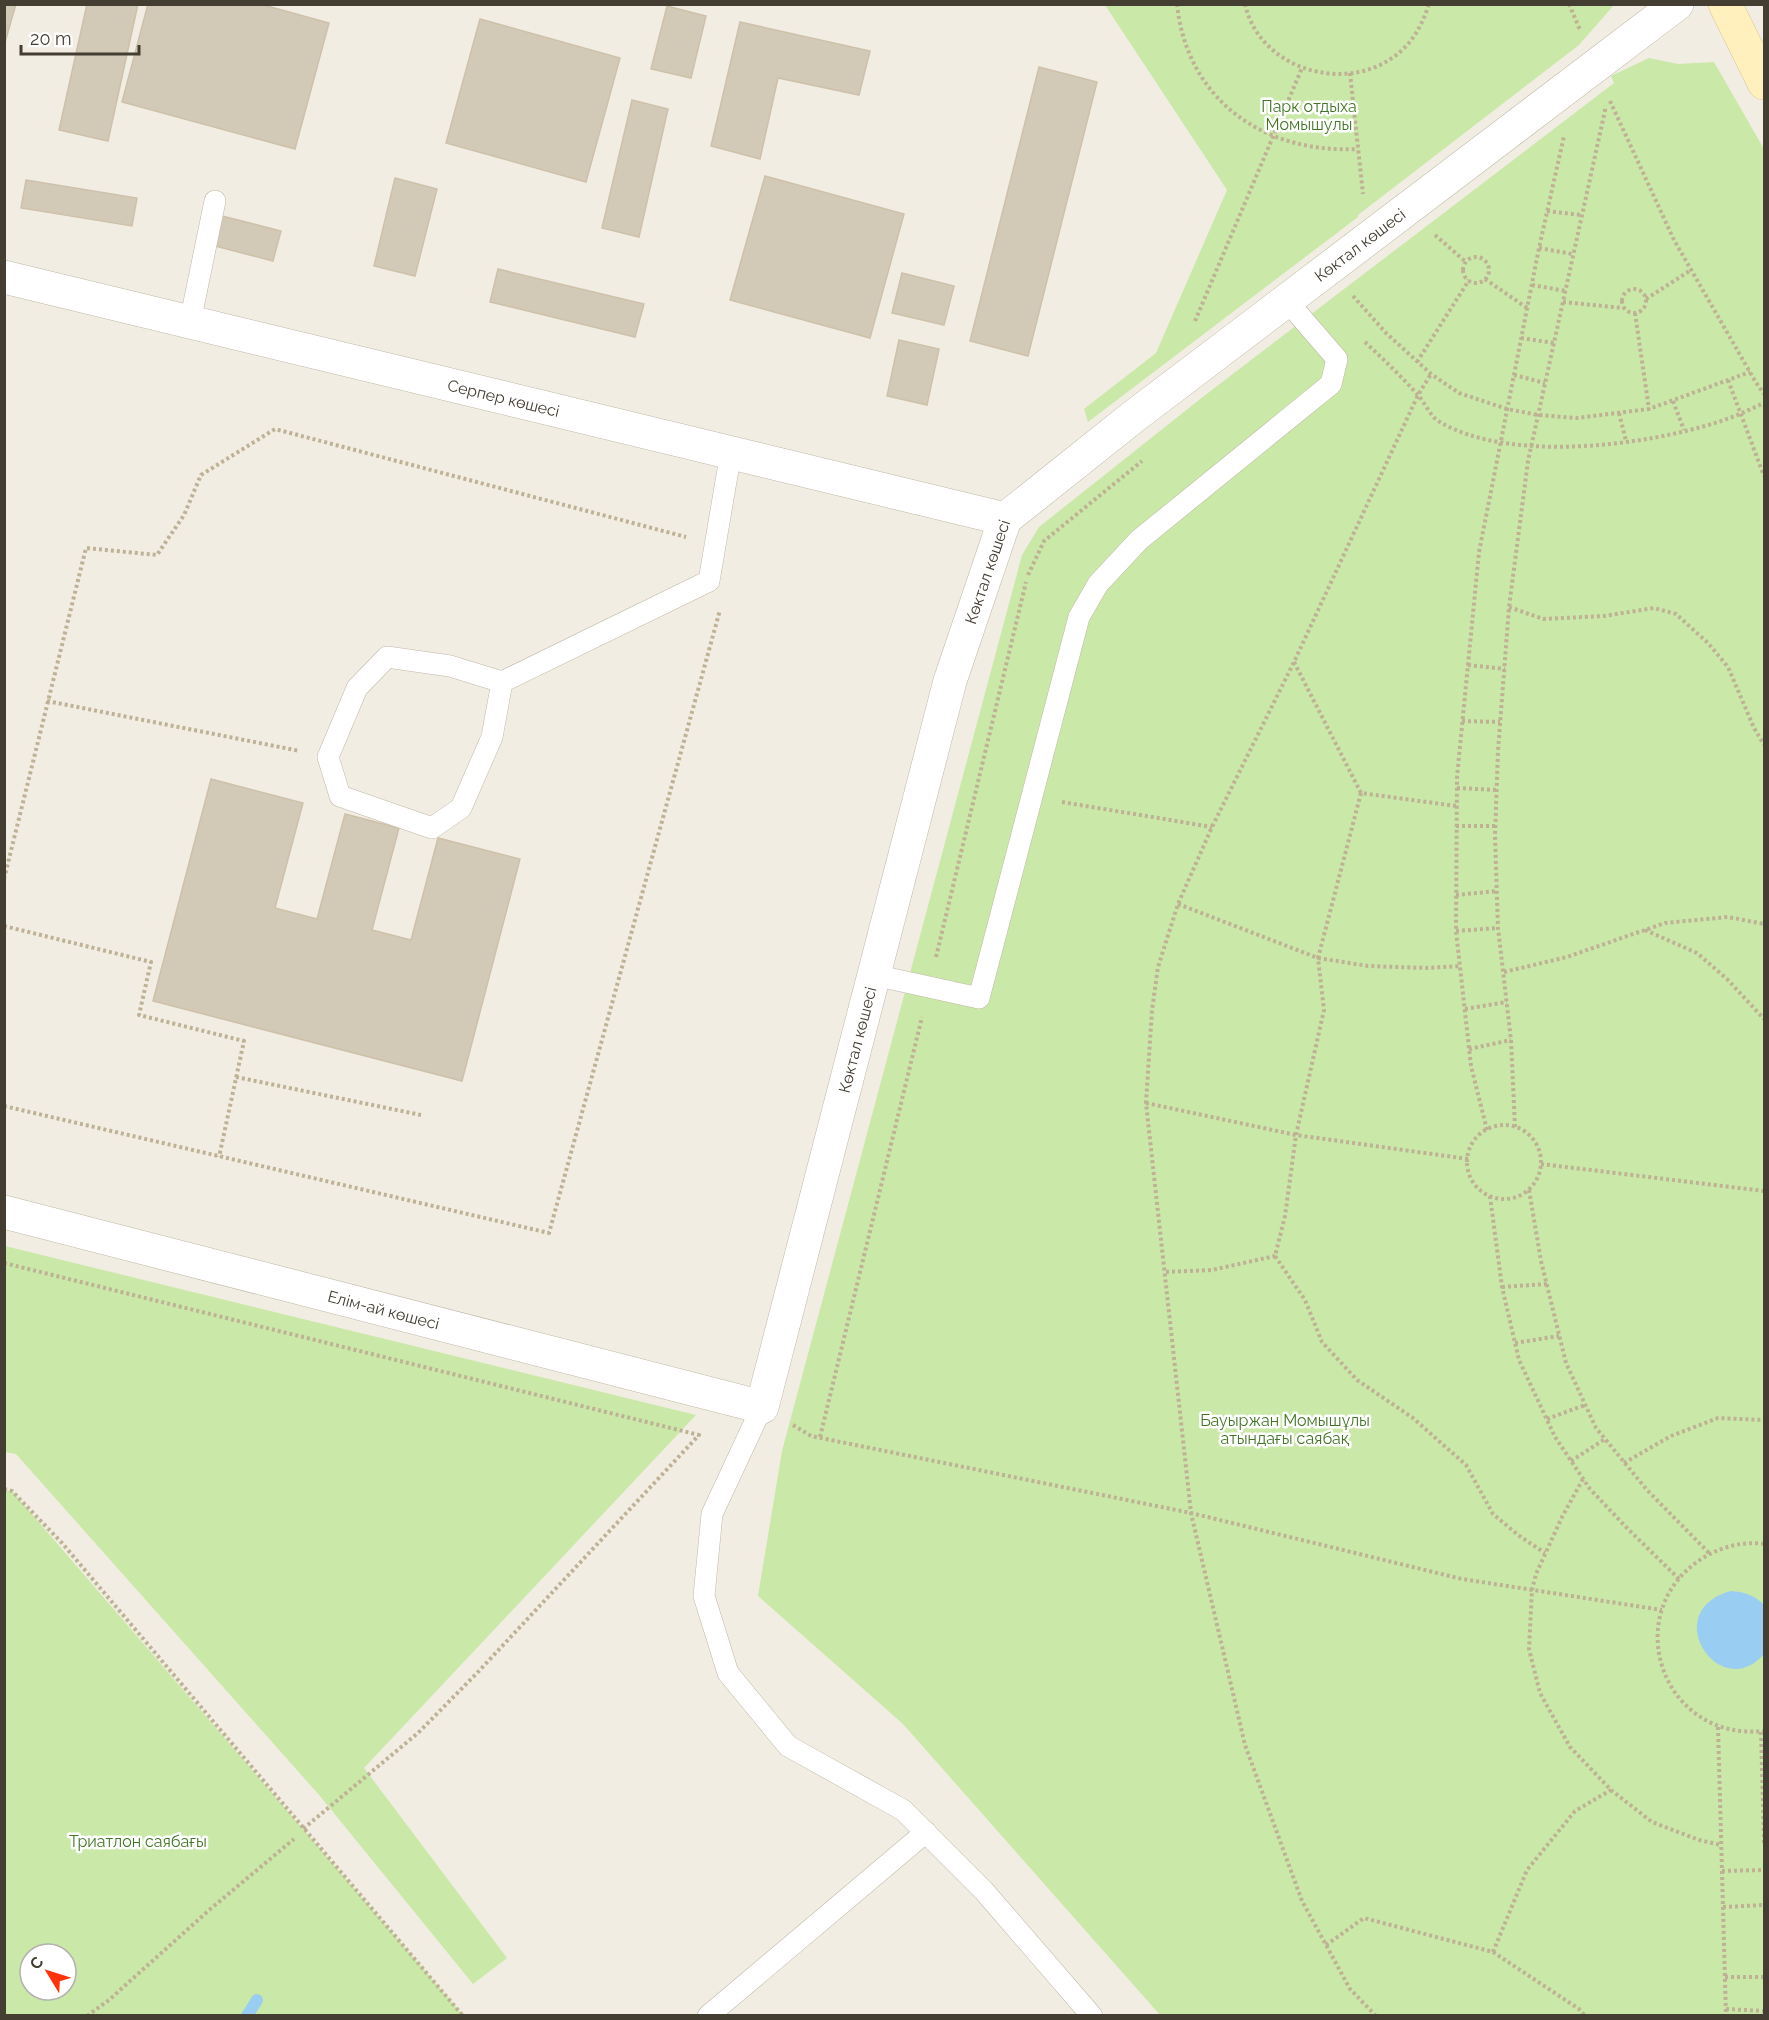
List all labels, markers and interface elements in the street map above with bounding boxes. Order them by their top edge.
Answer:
scale bar [21,18,140,56]
text: 20 m [30,28,72,49]
park label: Парк отдыха Момышулы [1261,97,1357,134]
street label: Көктал көшесі [1311,204,1409,285]
street label: Серпер көшесі [446,375,562,420]
street label: Көктал көшесі [961,517,1014,626]
street label: Көктал көшесі [834,985,880,1095]
street label: Елім-ай көшесі [326,1286,441,1333]
park label: Бауыржан Момышұлы атындағы саябақ [1200,1411,1370,1448]
park label: Триатлон саябағы [69,1832,207,1851]
north arrow [18,1942,78,2002]
text: С [26,1953,47,1973]

